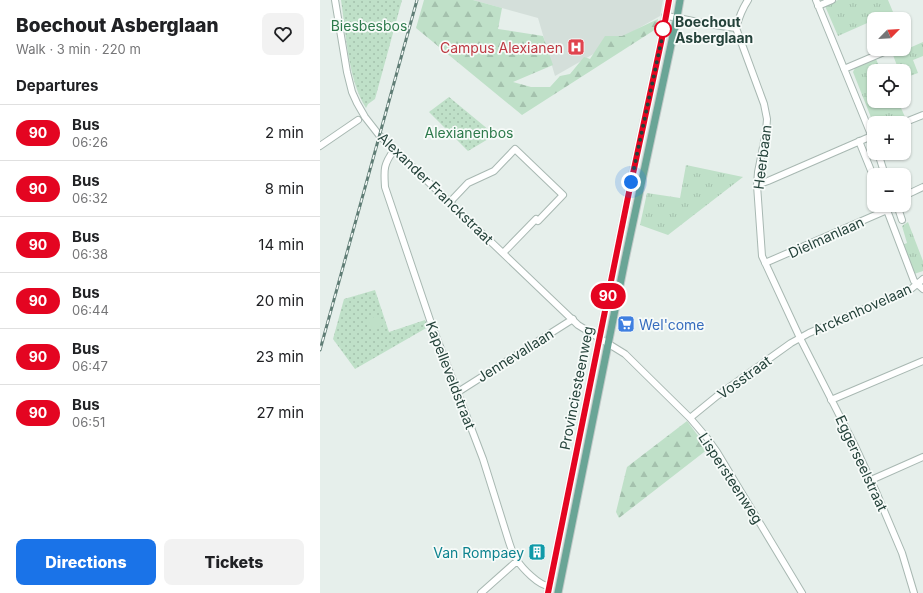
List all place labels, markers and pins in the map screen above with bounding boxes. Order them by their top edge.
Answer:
place label: Boechout Asberglaan [675,13,753,46]
marker: Boechout Asberglaan [654,20,672,38]
hospital icon: Campus Alexianen [566,37,586,57]
place label: Campus Alexianen [440,39,563,56]
supermarket icon: Wel'come [616,314,636,334]
place label: Wel'come [639,316,704,333]
building icon: Van Rompaey [527,542,547,562]
place label: Van Rompaey [433,544,524,561]

